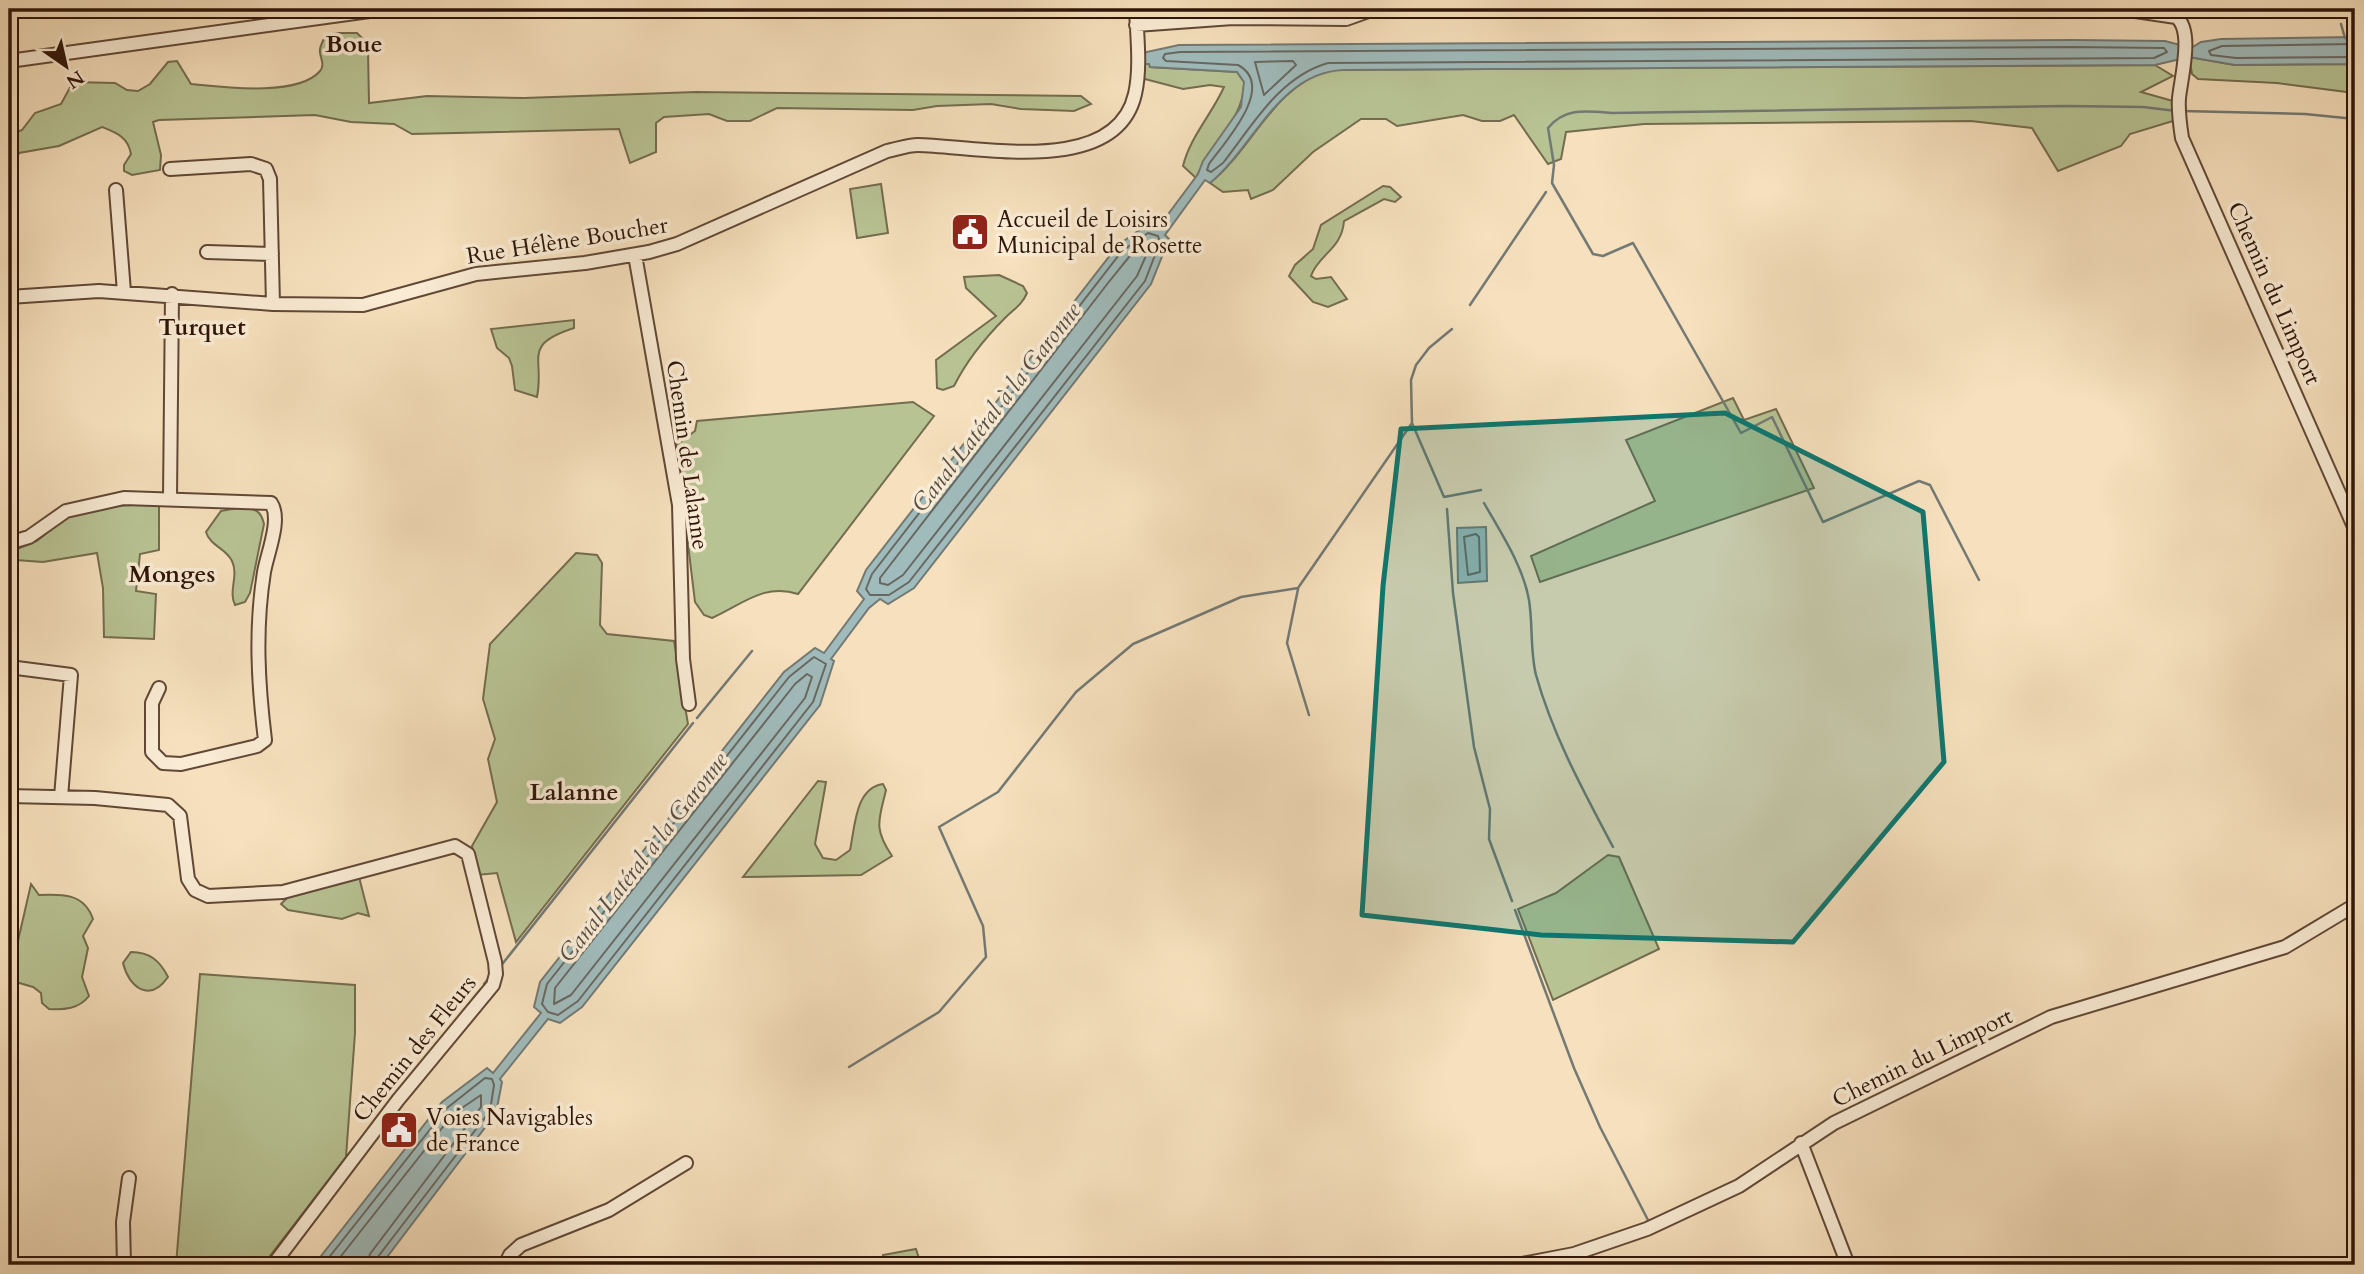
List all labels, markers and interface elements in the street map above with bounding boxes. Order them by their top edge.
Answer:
district label: Boue [325,28,383,61]
north arrow [32,32,102,102]
text: N [60,64,89,95]
street label: Chemin du Limport [2220,197,2329,390]
place label: Accueil de Loisirs Municipal de Rosette [997,204,1202,261]
street label: Rue Hélène Boucher [464,209,671,272]
public building icon: Accueil de Loisirs Municipal de Rosette [949,211,991,253]
water label: Canal Latéral à la Garonne [904,295,1089,519]
district label: Turquet [158,311,246,344]
street label: Chemin de Lalanne [659,358,716,552]
district label: Monges [129,558,215,591]
water label: Canal Latéral à la Garonne [551,745,736,969]
district label: Lalanne [530,776,618,809]
street label: Chemin des Fleurs [346,968,483,1128]
street label: Chemin du Limport [1827,1000,2018,1115]
place label: Voies Navigables de France [426,1102,593,1159]
public building icon: Voies Navigables de France [378,1109,420,1151]

